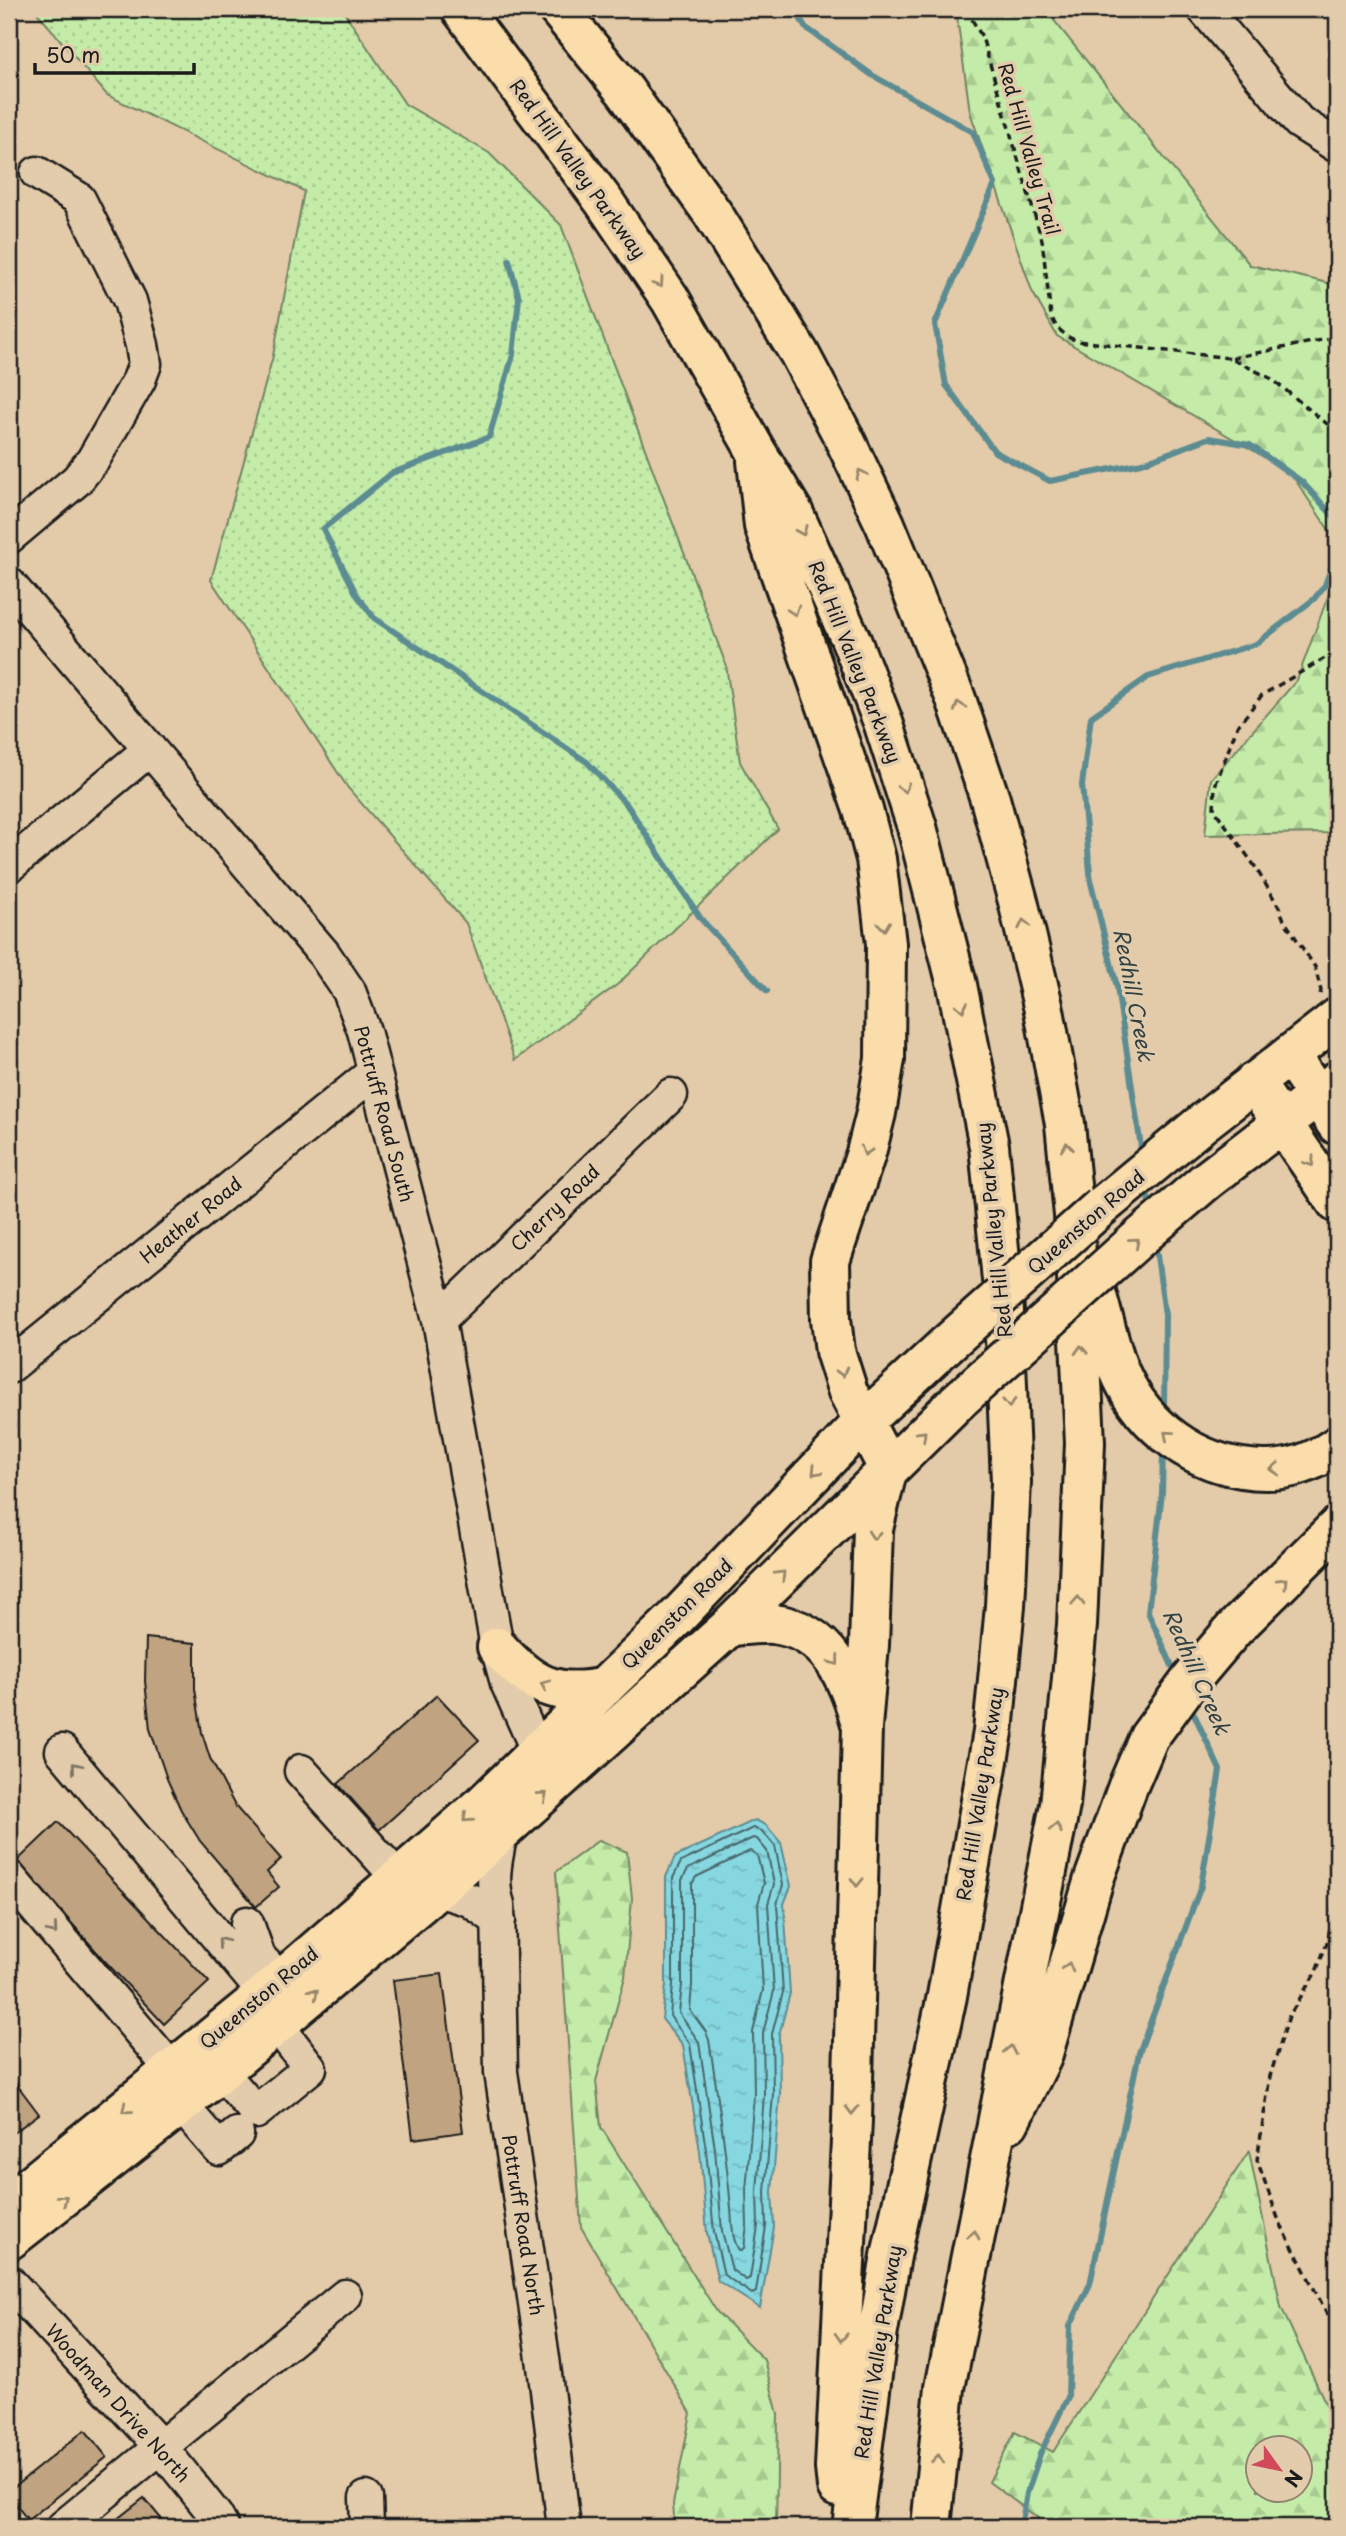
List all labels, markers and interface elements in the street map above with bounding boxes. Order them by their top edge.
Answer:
scale bar [35,32,194,76]
text: 50 m [46,38,100,70]
street label: Red Hill Valley Trail [992,59,1068,238]
street label: Red Hill Valley Parkway [504,73,654,264]
one-way arrow [651,275,664,288]
one-way arrow [855,468,869,481]
one-way arrow [794,524,808,536]
street label: Red Hill Valley Parkway [802,556,909,767]
one-way arrow [786,605,800,617]
one-way arrow [953,700,967,712]
one-way arrow [896,781,910,793]
one-way arrow [1018,918,1032,930]
one-way arrow [877,920,892,932]
water label: Redhill Creek [1106,926,1164,1065]
one-way arrow [953,1001,968,1013]
street label: Pottruff Road South [348,1022,422,1205]
street label: Red Hill Valley Parkway [968,1121,1018,1339]
one-way arrow [1060,1141,1075,1152]
one-way arrow [859,1145,874,1157]
one-way arrow [1301,1154,1314,1167]
street label: Cherry Road [503,1157,605,1257]
street label: Queenston Road [1020,1162,1150,1280]
street label: Heather Road [133,1169,247,1269]
one-way arrow [1127,1238,1140,1250]
one-way arrow [1073,1344,1088,1355]
one-way arrow [833,1366,848,1378]
one-way arrow [1001,1398,1016,1409]
one-way arrow [914,1430,927,1443]
one-way arrow [1163,1431,1176,1443]
one-way arrow [1269,1462,1280,1477]
one-way arrow [811,1463,824,1476]
one-way arrow [866,1529,881,1540]
street label: Queenston Road [614,1551,738,1675]
one-way arrow [773,1571,785,1583]
one-way arrow [1274,1577,1287,1590]
one-way arrow [1070,1596,1085,1607]
water label: Redhill Creek [1156,1603,1240,1740]
one-way arrow [826,1654,839,1666]
one-way arrow [540,1679,552,1693]
street label: Red Hill Valley Parkway [948,1685,1010,1903]
one-way arrow [71,1762,84,1775]
one-way arrow [535,1792,548,1805]
one-way arrow [462,1810,475,1822]
one-way arrow [1047,1822,1062,1834]
one-way arrow [850,1877,865,1888]
one-way arrow [45,1921,57,1934]
one-way arrow [217,1937,230,1949]
street label: Queenston Road [193,1939,324,2055]
one-way arrow [1060,1961,1075,1973]
one-way arrow [307,1988,319,2001]
one-way arrow [1002,2044,1017,2056]
one-way arrow [122,2100,134,2113]
one-way arrow [844,2105,860,2116]
street label: Pottruff Road North [496,2132,552,2317]
one-way arrow [54,2195,67,2207]
one-way arrow [966,2229,981,2241]
street label: Red Hill Valley Parkway [846,2243,908,2461]
street label: Woodman Drive North [40,2317,198,2488]
one-way arrow [834,2332,849,2343]
north arrow [1244,2434,1314,2504]
one-way arrow [930,2454,945,2465]
text: N [1278,2465,1310,2493]

